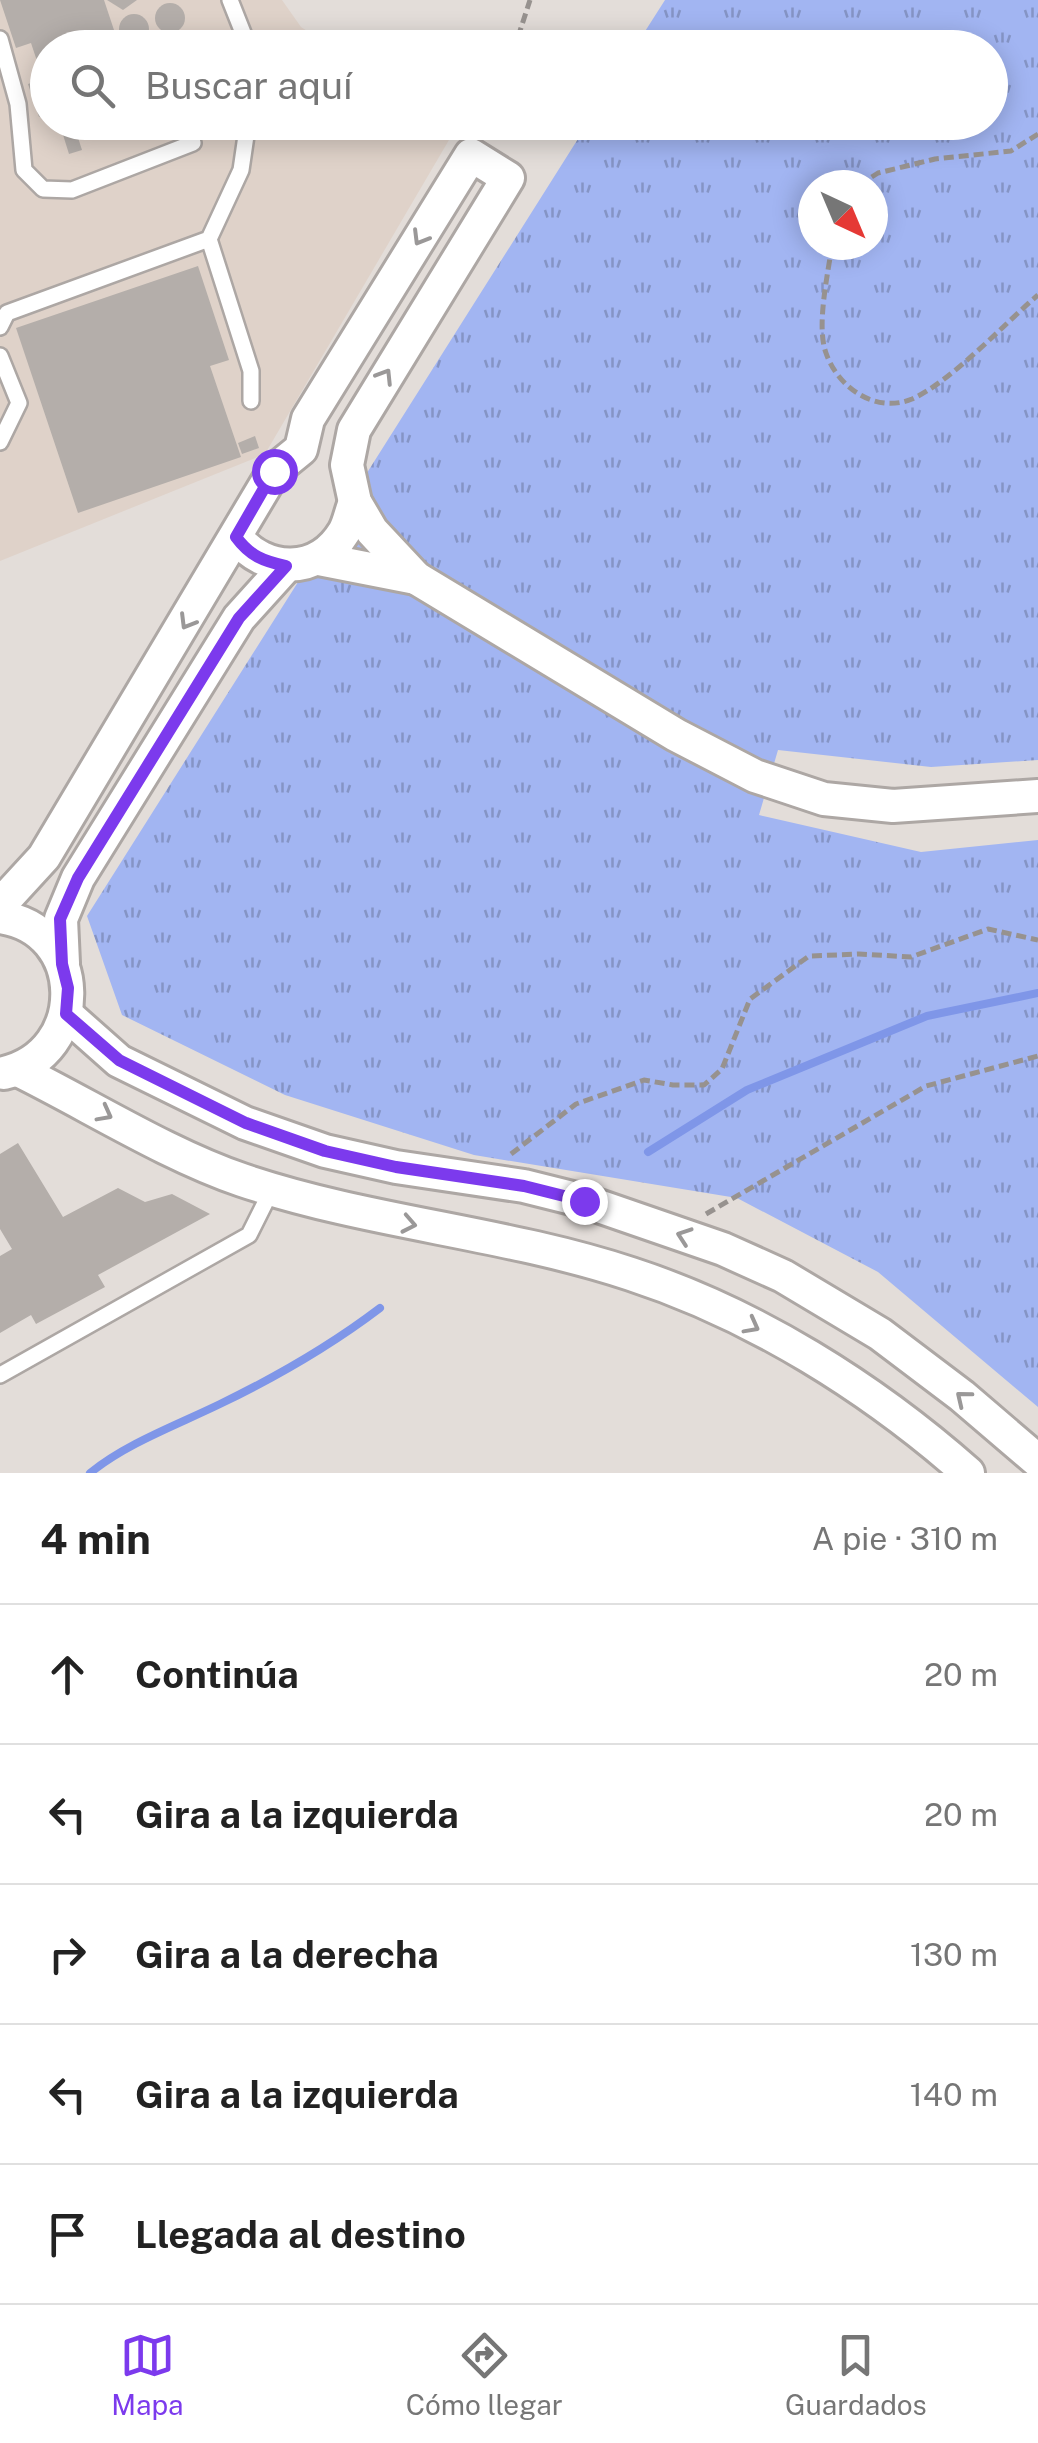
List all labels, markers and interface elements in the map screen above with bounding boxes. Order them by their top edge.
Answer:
search box [30,30,1008,140]
icon: search [65,58,120,113]
text: Buscar aquí [145,63,352,108]
north arrow [798,170,888,260]
one-way arrow [413,227,432,245]
one-way arrow [373,369,392,387]
route start [252,449,298,495]
one-way arrow [180,611,199,629]
one-way arrow [94,1101,112,1121]
route end [562,1179,608,1225]
one-way arrow [400,1212,417,1233]
one-way arrow [677,1227,694,1247]
one-way arrow [741,1314,759,1333]
one-way arrow [957,1392,975,1410]
text: 4 min [40,1514,151,1563]
text: A pie · 310 m [812,1520,998,1557]
icon: ahead [40,1647,95,1702]
text: Continúa [135,1652,299,1697]
text: 20 m [924,1656,998,1693]
icon: left [40,1787,95,1842]
text: Gira a la izquierda [135,1792,459,1837]
text: 20 m [924,1796,998,1833]
icon: right [40,1927,95,1982]
text: Gira a la derecha [135,1932,439,1977]
text: 130 m [910,1936,998,1973]
icon: left [40,2067,95,2122]
text: Gira a la izquierda [135,2072,459,2117]
text: 140 m [910,2076,998,2113]
icon: arrive [40,2207,95,2262]
text: Llegada al destino [135,2212,466,2257]
tab: Mapa [111,2328,183,2421]
tab: Cómo llegar [406,2328,563,2421]
tab: Guardados [785,2328,927,2421]

